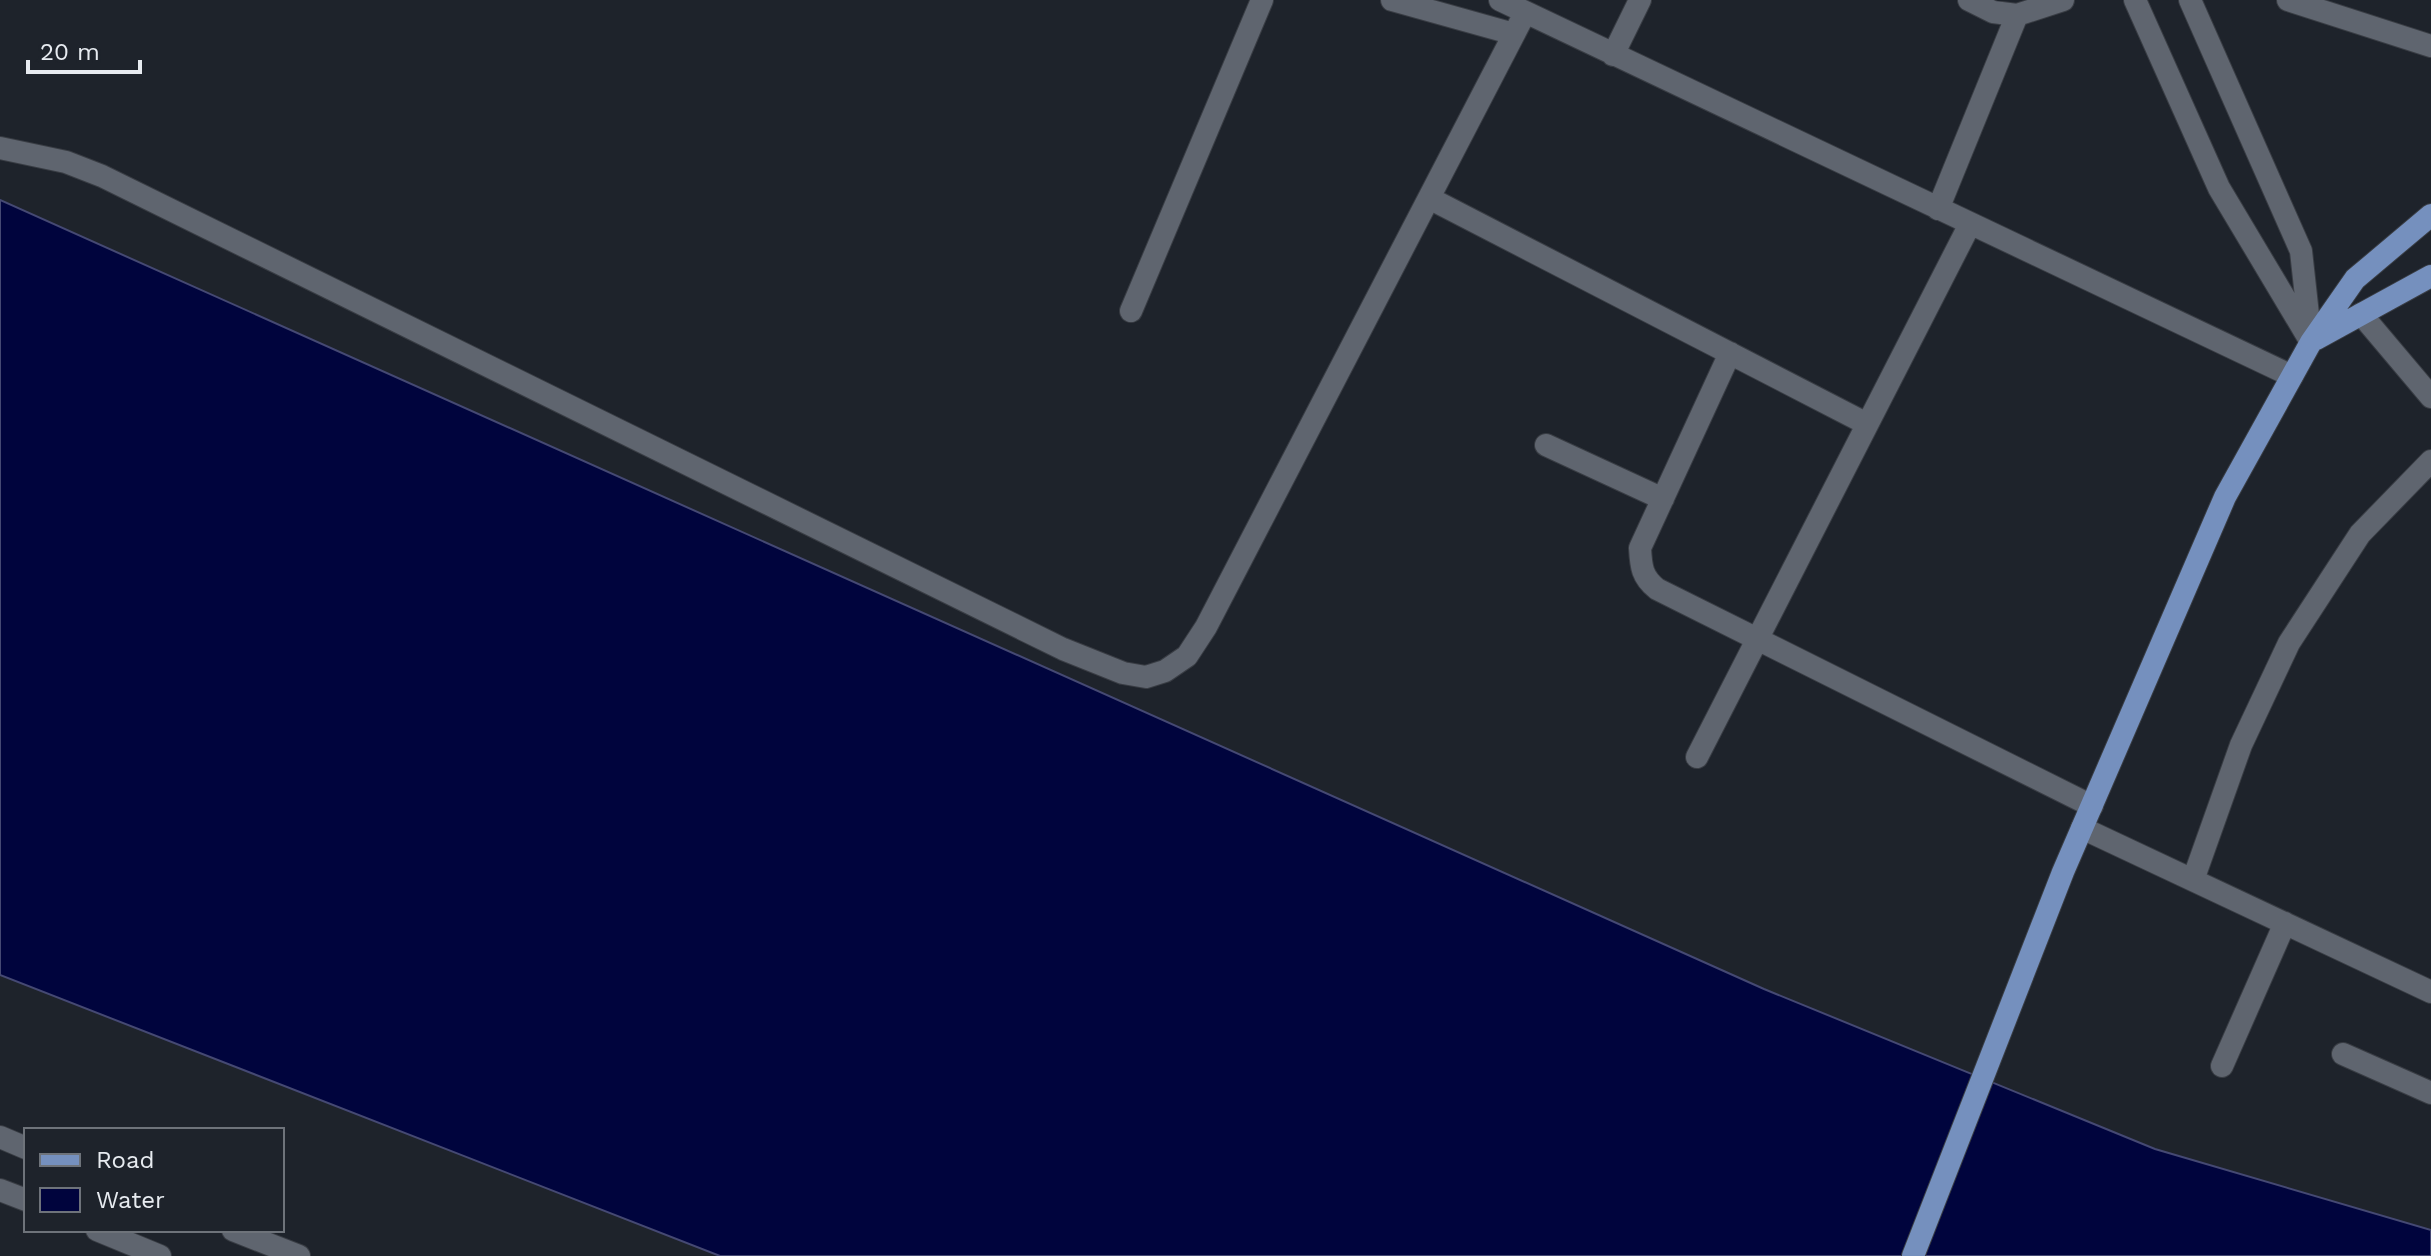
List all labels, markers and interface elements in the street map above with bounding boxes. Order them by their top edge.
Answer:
scale bar [28,24,140,74]
text: 20 m [40,38,100,66]
legend [24,1128,284,1232]
text: Road [96,1146,155,1174]
text: Water [96,1186,165,1214]

